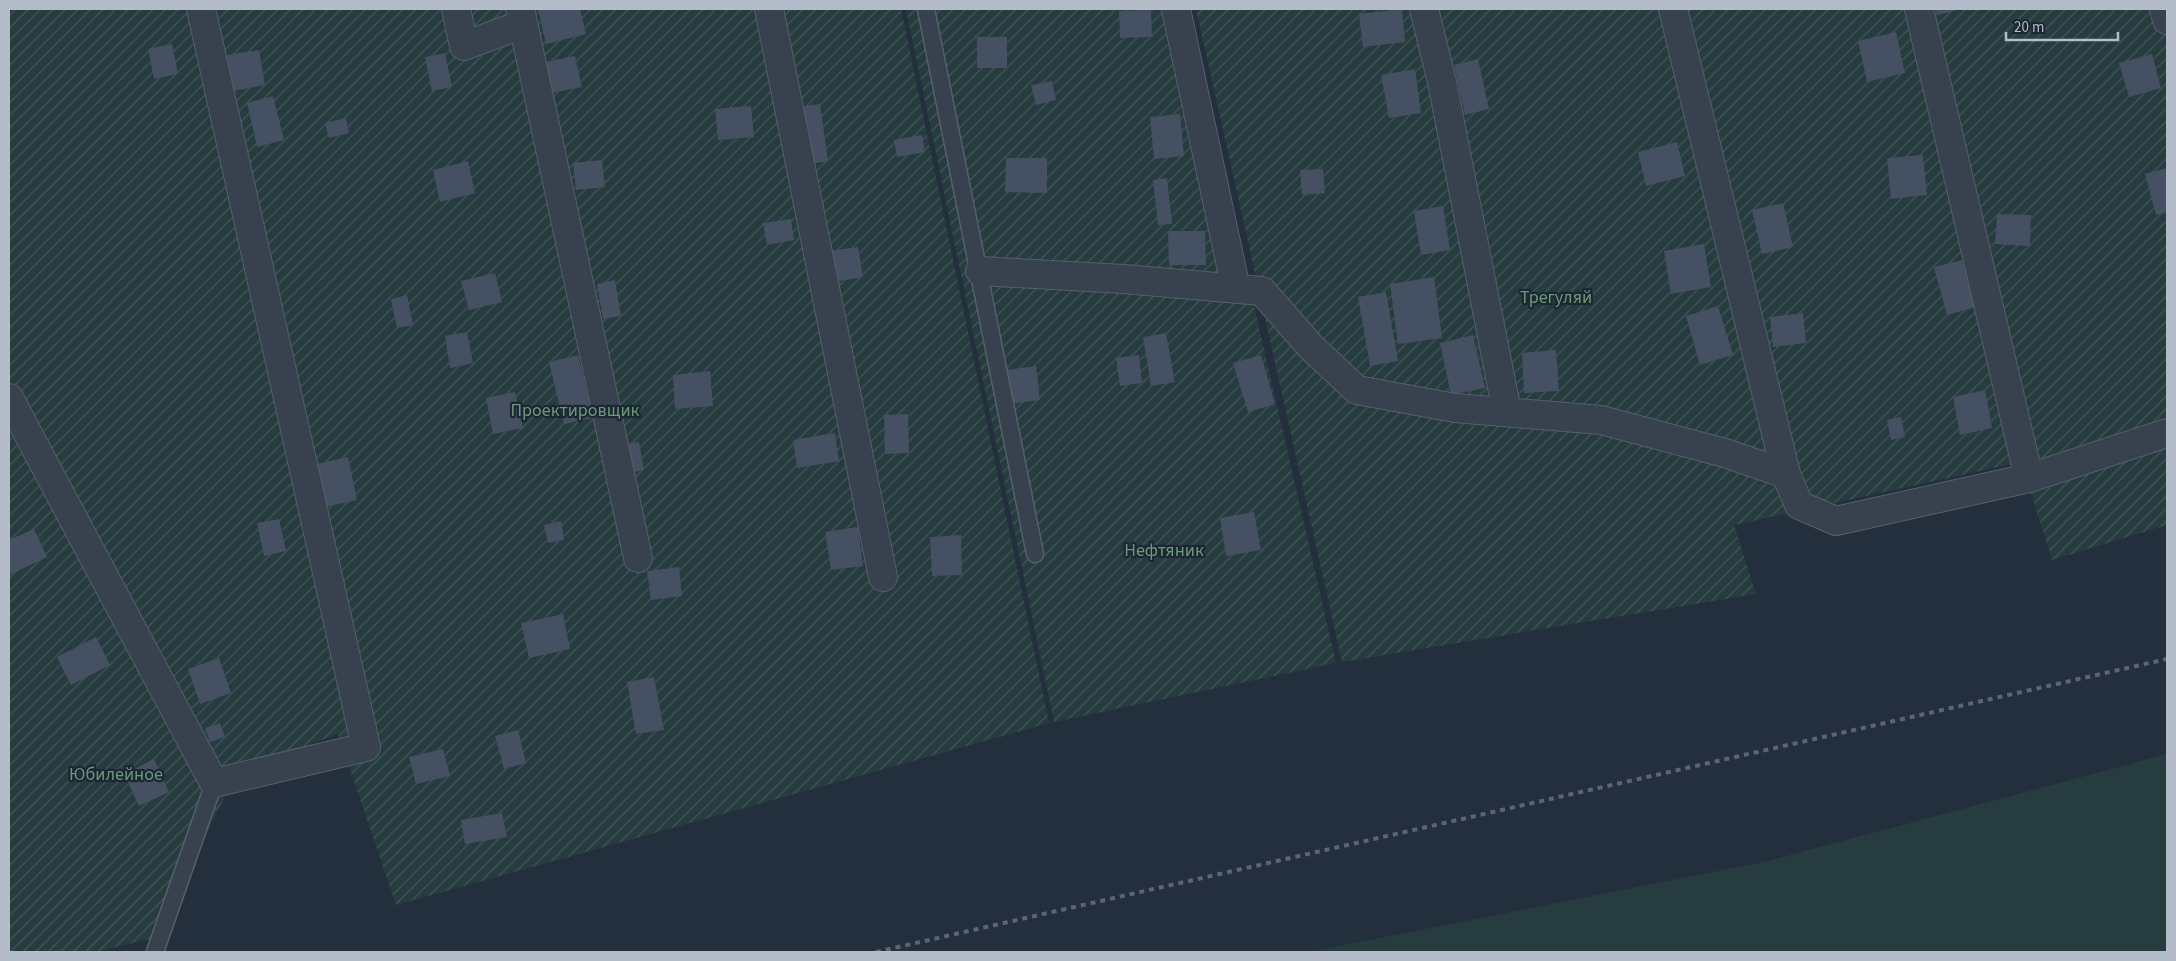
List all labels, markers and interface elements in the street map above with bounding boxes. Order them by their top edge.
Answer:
scale bar [2006,10,2118,42]
text: 20 m [2014,17,2044,38]
park label: Трегуляй [1520,285,1592,310]
park label: Проектировщик [511,398,640,423]
park label: Нефтяник [1124,538,1204,563]
park label: Юбилейное [69,762,163,787]

